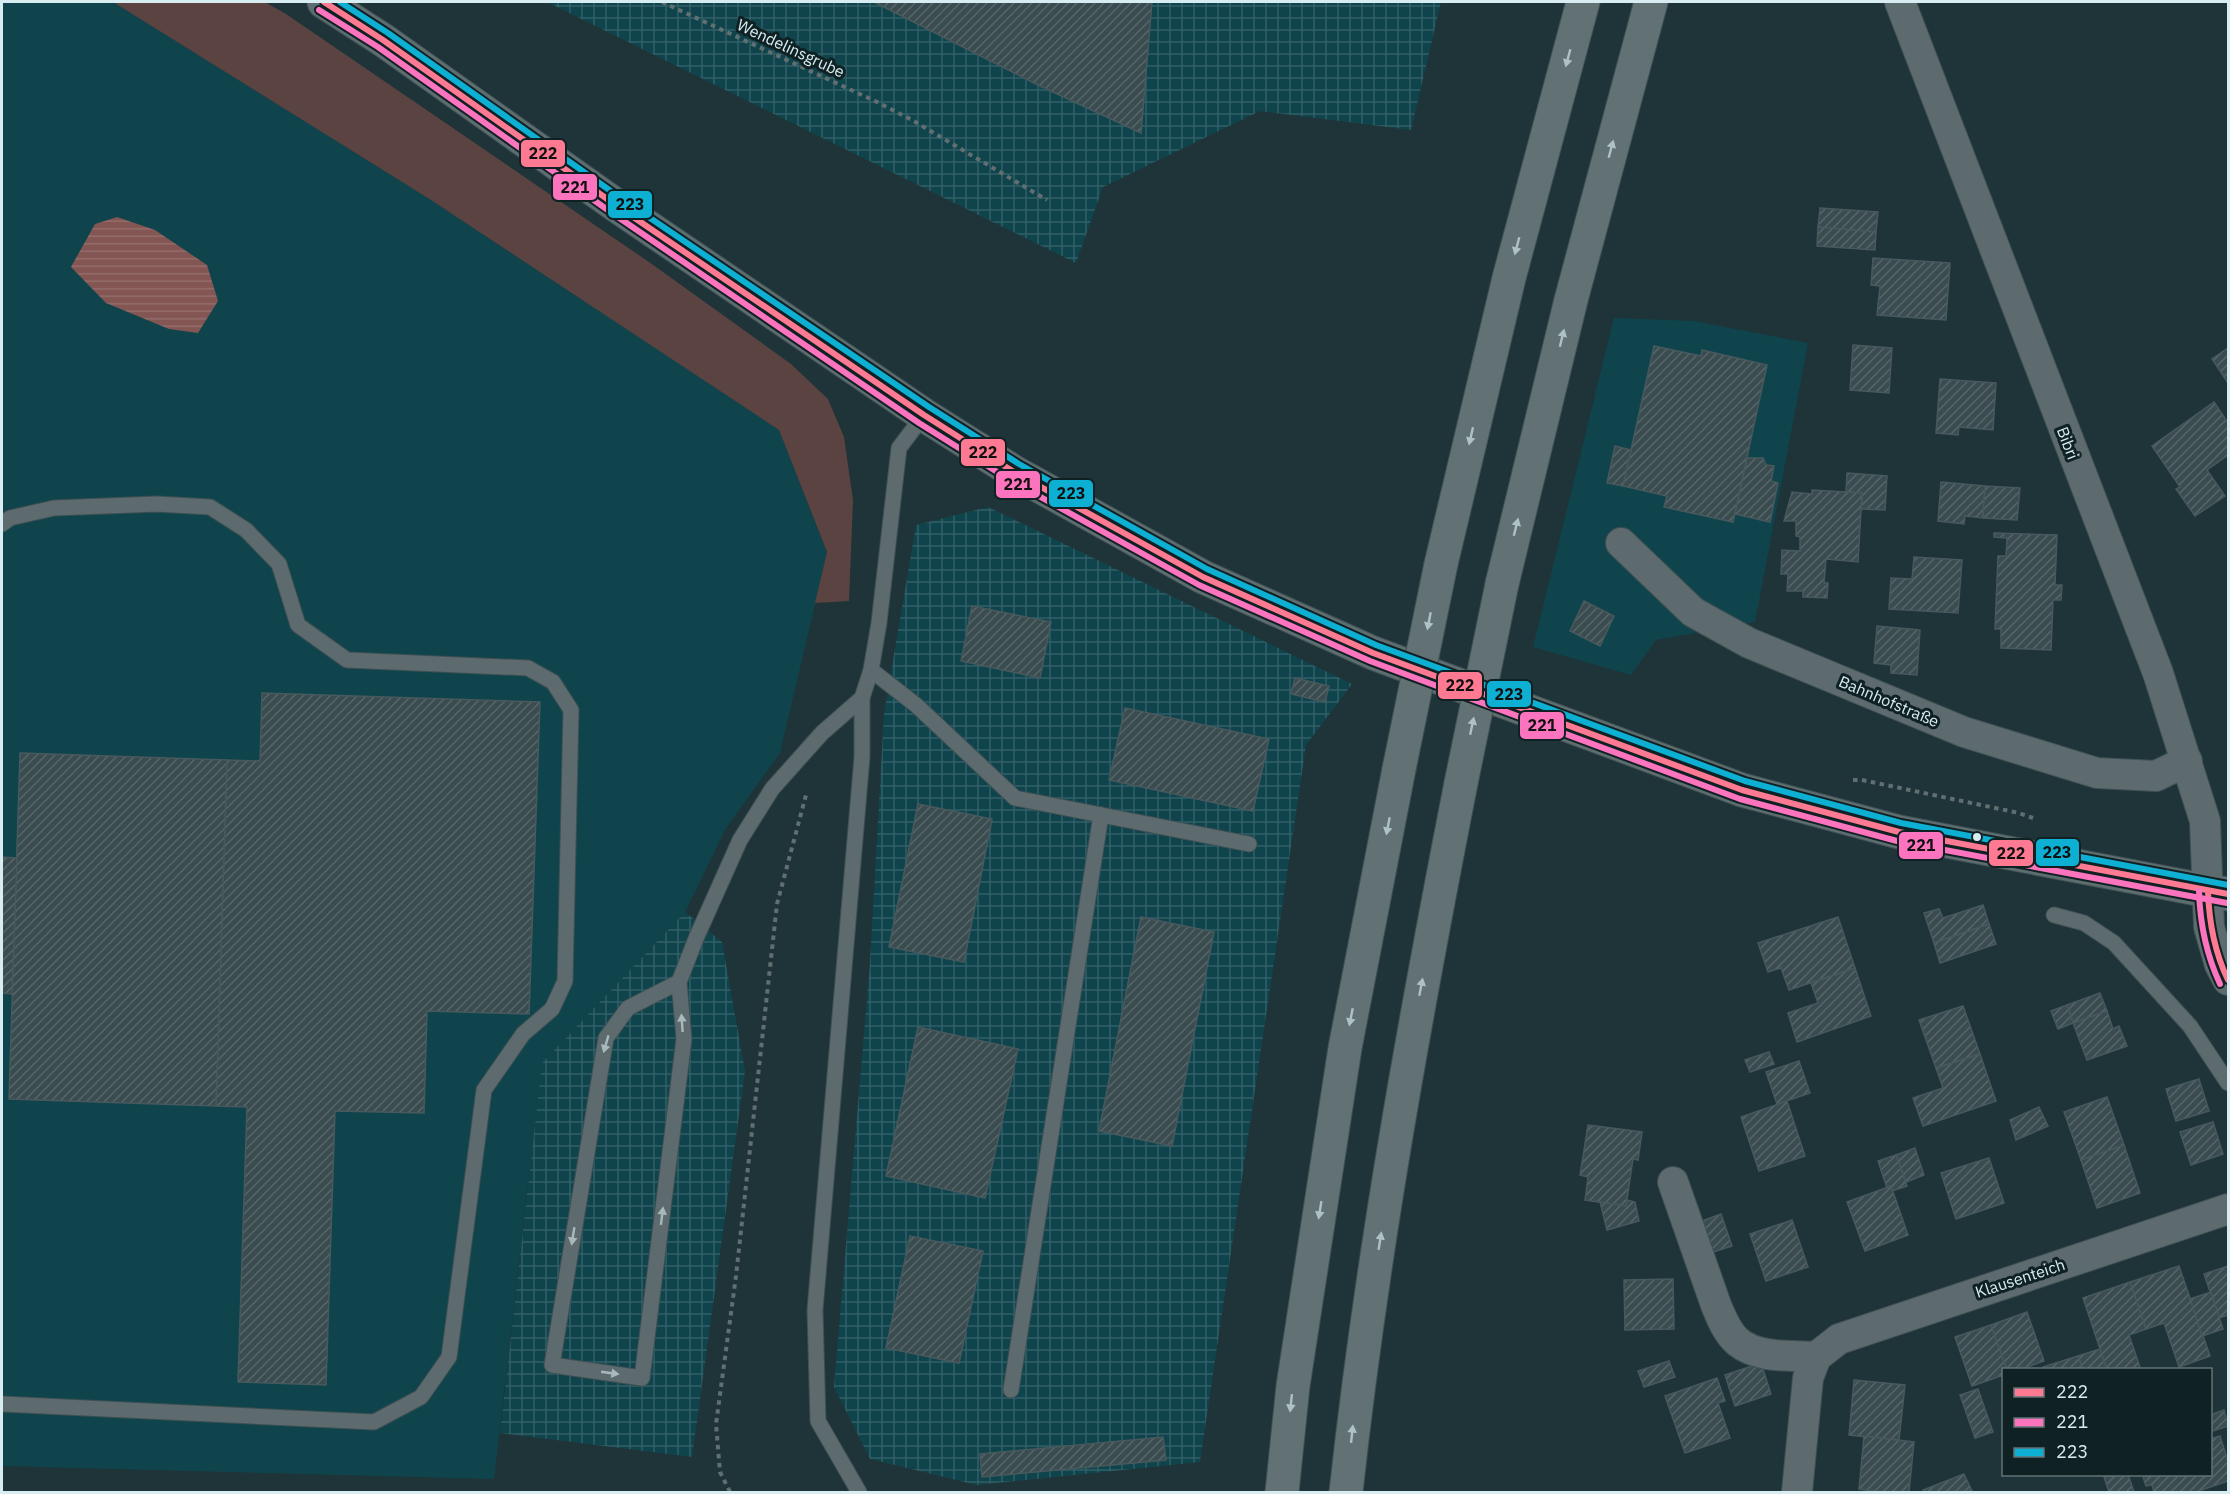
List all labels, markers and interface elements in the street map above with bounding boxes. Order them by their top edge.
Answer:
street label: Wendelinsgrube [734,14,848,82]
one-way arrow [1563,49,1572,67]
line badge: 222 [520,139,566,168]
one-way arrow [1607,140,1616,158]
text: 222 [529,143,557,163]
line badge: 221 [552,173,598,201]
text: 221 [561,177,590,197]
line badge: 223 [607,190,653,219]
text: 223 [616,194,644,214]
one-way arrow [1512,237,1522,255]
one-way arrow [1557,329,1567,347]
street label: Bibri [2053,424,2083,462]
one-way arrow [1466,427,1476,445]
line badge: 222 [960,438,1006,467]
text: 222 [969,442,997,462]
line badge: 221 [995,470,1041,499]
text: 221 [1004,474,1033,494]
line badge: 223 [1048,479,1094,508]
text: 223 [1057,483,1085,503]
one-way arrow [1511,518,1521,537]
one-way arrow [1424,612,1433,631]
line badge: 222 [1437,671,1483,700]
street label: Bahnhofstraße [1836,671,1942,731]
text: 222 [1446,675,1474,695]
line badge: 223 [1486,680,1532,708]
text: 223 [1495,684,1523,704]
line badge: 221 [1519,711,1565,740]
text: 221 [1528,715,1557,735]
one-way arrow [1468,717,1478,735]
one-way arrow [1383,817,1392,836]
line badge: 221 [1898,831,1944,860]
unlabelled marker [1971,831,1983,843]
text: 221 [1907,835,1936,855]
line badge: 223 [2035,838,2080,867]
line badge: 222 [1988,839,2034,867]
text: 223 [2043,842,2071,862]
text: 222 [1997,843,2025,863]
one-way arrow [1417,977,1426,996]
one-way arrow [1346,1008,1355,1027]
one-way arrow [678,1013,687,1032]
one-way arrow [601,1035,610,1053]
one-way arrow [1316,1201,1325,1220]
one-way arrow [657,1207,667,1226]
one-way arrow [569,1227,578,1246]
one-way arrow [1376,1232,1385,1251]
street label: Klausenteich [1973,1254,2067,1302]
legend [2002,1368,2212,1476]
one-way arrow [601,1369,620,1378]
text: 222 [2056,1380,2088,1403]
one-way arrow [1286,1393,1296,1412]
text: 221 [2056,1410,2088,1433]
one-way arrow [1348,1425,1357,1444]
text: 223 [2056,1440,2088,1463]

